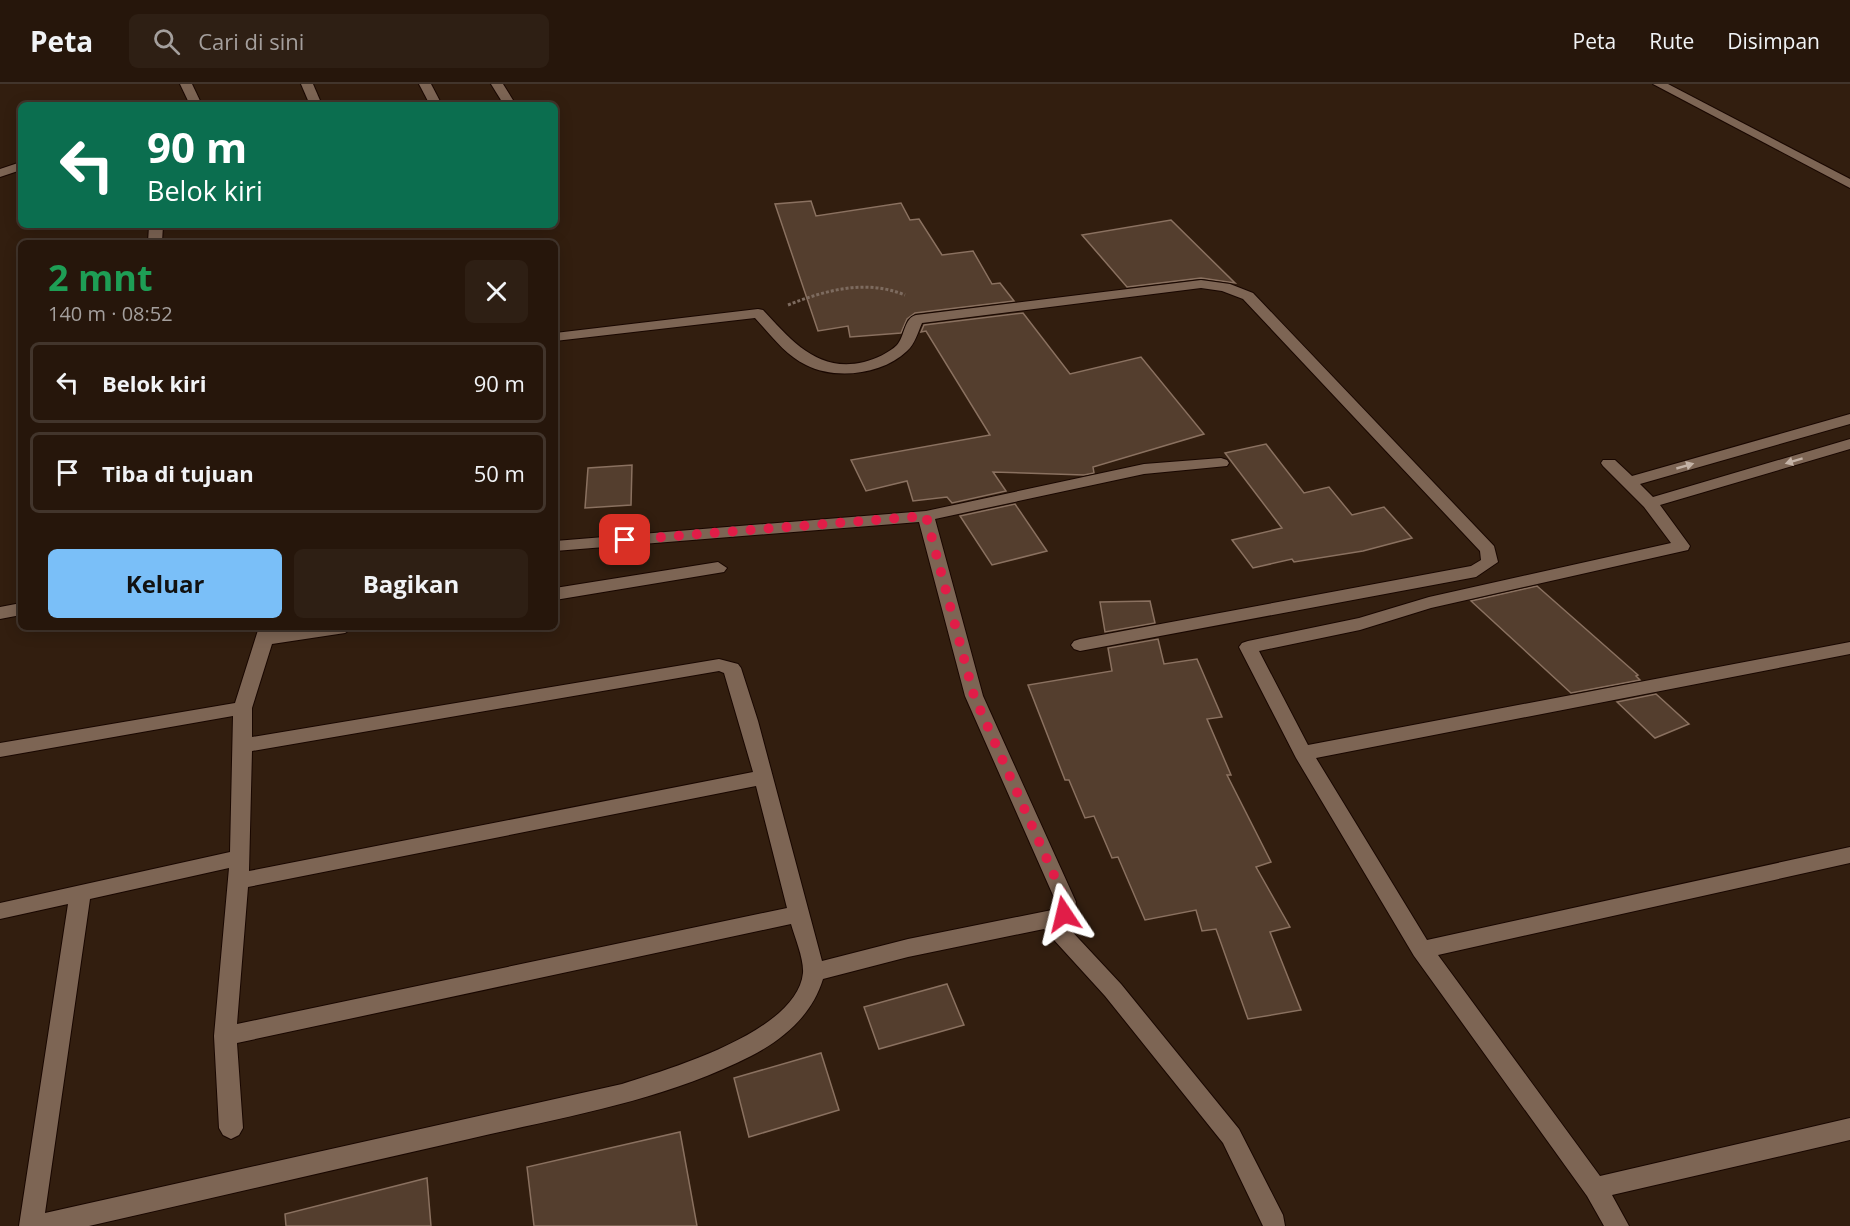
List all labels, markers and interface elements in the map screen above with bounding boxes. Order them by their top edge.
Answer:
search box [129,14,549,68]
text: Peta [30,22,93,60]
icon: search [150,25,183,58]
text: Cari di sini [198,26,304,56]
text: Peta [1573,27,1616,55]
text: Rute [1649,27,1694,55]
text: Disimpan [1727,27,1820,55]
text: 90 m [147,118,247,175]
icon: left [48,126,126,204]
text: Belok kiri [147,172,263,209]
text: 2 mnt [48,253,153,302]
button: close [465,260,528,323]
text: 140 m · 08:52 [48,300,173,327]
icon: left [51,366,84,399]
text: Belok kiri [102,368,207,398]
text: 90 m [474,368,525,398]
icon: arrive [51,456,84,489]
one-way arrow [1785,457,1803,466]
text: Tiba di tujuan [102,458,254,488]
text: 50 m [474,458,525,488]
one-way arrow [1676,461,1694,470]
pin [599,514,650,565]
icon: arrive [608,523,641,556]
button: Keluar [48,549,282,618]
button: Bagikan [294,549,528,618]
position arrow [1032,882,1096,946]

